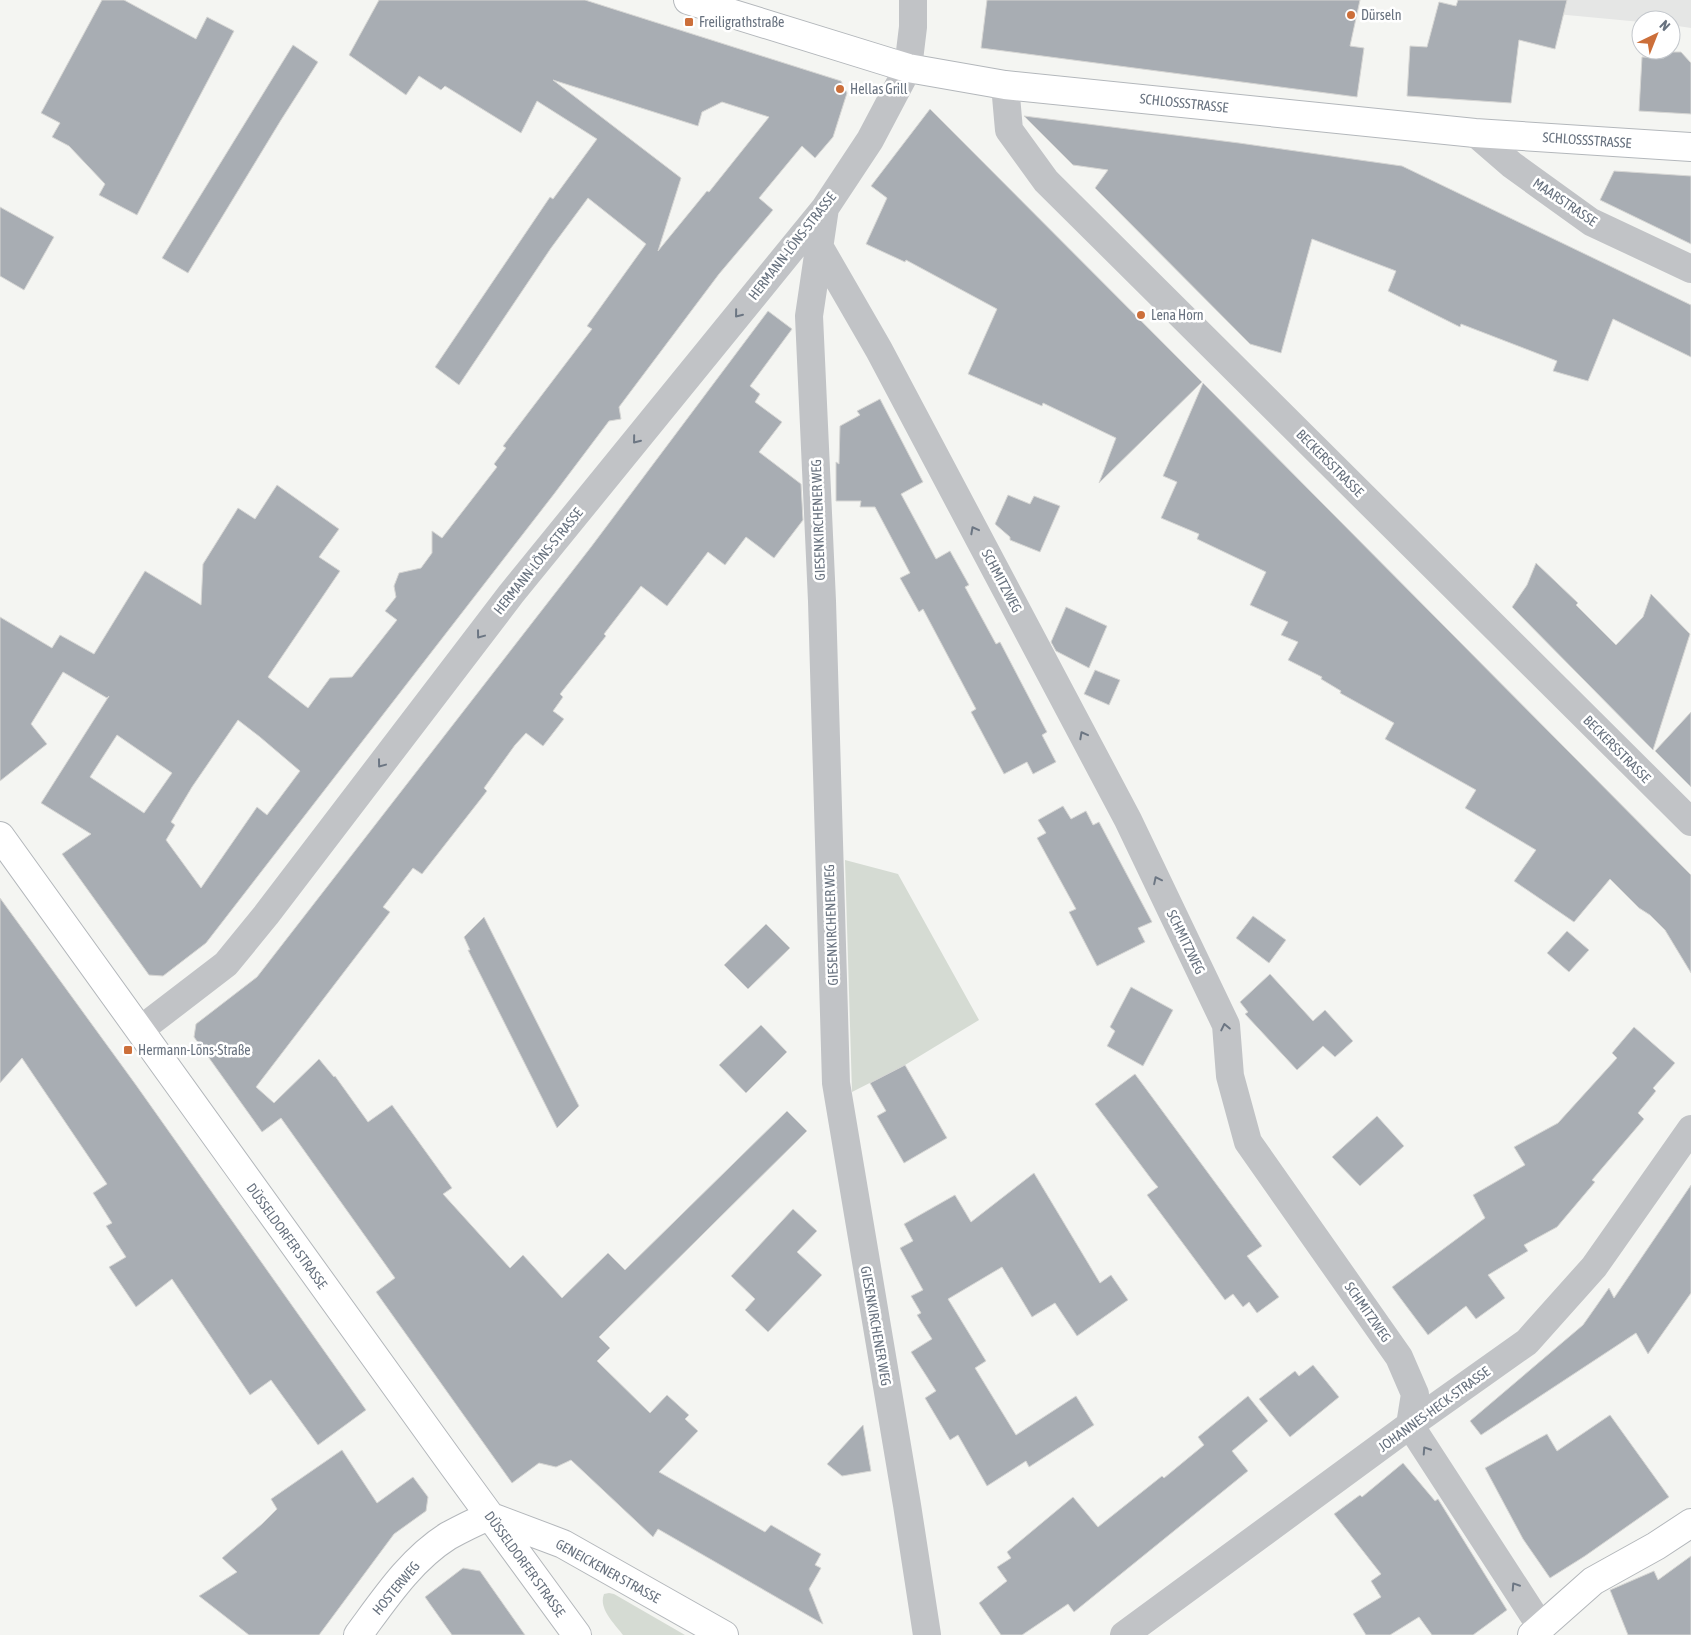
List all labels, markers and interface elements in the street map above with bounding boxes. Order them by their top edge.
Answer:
place label: Dürseln [1361,7,1402,23]
marker: Dürseln [1345,9,1357,21]
north arrow [1631,10,1681,60]
place label: Freiligrathstraße [699,14,784,30]
marker: Freiligrathstraße [683,16,695,28]
text: N [1656,17,1673,34]
place label: Hellas Grill [850,81,908,97]
marker: Hellas Grill [834,83,846,95]
street label: SCHLOSSSTRASSE [1139,90,1229,116]
street label: SCHLOSSSTRASSE [1542,129,1632,151]
street label: MAARSTRASSE [1530,175,1600,229]
street label: HERMANN-LÖNS-STRASSE [745,189,839,303]
place label: Lena Horn [1151,307,1204,323]
one-way arrow [735,308,744,317]
marker: Lena Horn [1135,309,1147,321]
street label: BECKERSSTRASSE [1293,426,1367,500]
one-way arrow [632,434,641,443]
street label: GIESENKIRCHENER WEG [808,459,828,581]
street label: HERMANN-LÖNS-STRASSE [490,505,586,617]
one-way arrow [970,526,980,535]
street label: SCHMITZWEG [979,547,1025,615]
one-way arrow [477,629,486,639]
street label: BECKERSSTRASSE [1580,712,1654,786]
one-way arrow [1079,732,1089,741]
one-way arrow [379,758,387,767]
street label: GIESENKIRCHENER WEG [821,864,841,986]
one-way arrow [1153,876,1163,885]
street label: SCHMITZWEG [1164,907,1208,977]
one-way arrow [1220,1023,1231,1032]
place label: Hermann-Löns-Straße [138,1042,251,1058]
marker: Hermann-Löns-Straße [122,1044,134,1056]
street label: DÜSSELDORFER STRASSE [243,1180,331,1292]
street label: GIESENKIRCHENER WEG [858,1265,894,1387]
street label: SCHMITZWEG [1342,1279,1394,1345]
street label: JOHANNES-HECK-STRASSE [1375,1363,1493,1455]
one-way arrow [1423,1446,1433,1455]
street label: DÜSSELDORFER STRASSE [481,1508,569,1620]
street label: GENEICKENER STRASSE [553,1536,663,1606]
street label: HOSTERWEG [369,1558,423,1618]
one-way arrow [1512,1582,1521,1592]

